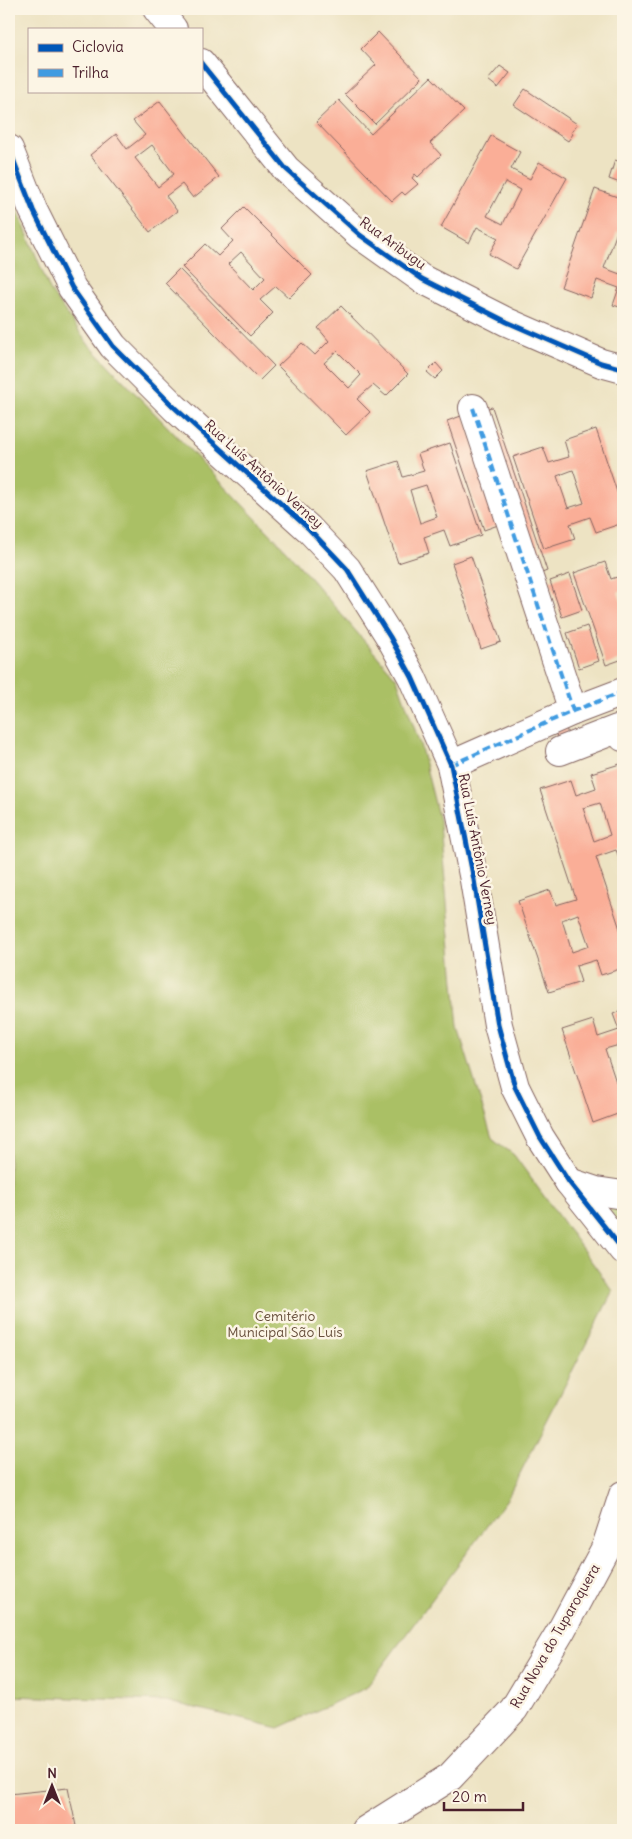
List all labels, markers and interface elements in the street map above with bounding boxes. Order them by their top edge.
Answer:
legend [28,28,202,92]
text: Ciclovia [72,37,124,56]
text: Trilha [72,63,109,82]
street label: Rua Aribugu [356,213,430,273]
street label: Rua Luís Antônio Verney [201,416,327,532]
street label: Rua Luís Antônio Verney [454,772,502,926]
park label: Cemitério Municipal São Luís [227,1307,343,1341]
street label: Rua Nova do Tuparoquera [506,1560,604,1712]
north arrow [28,1762,78,1812]
text: N [47,1764,57,1782]
scale bar [444,1779,523,1811]
text: 20 m [452,1787,487,1806]

